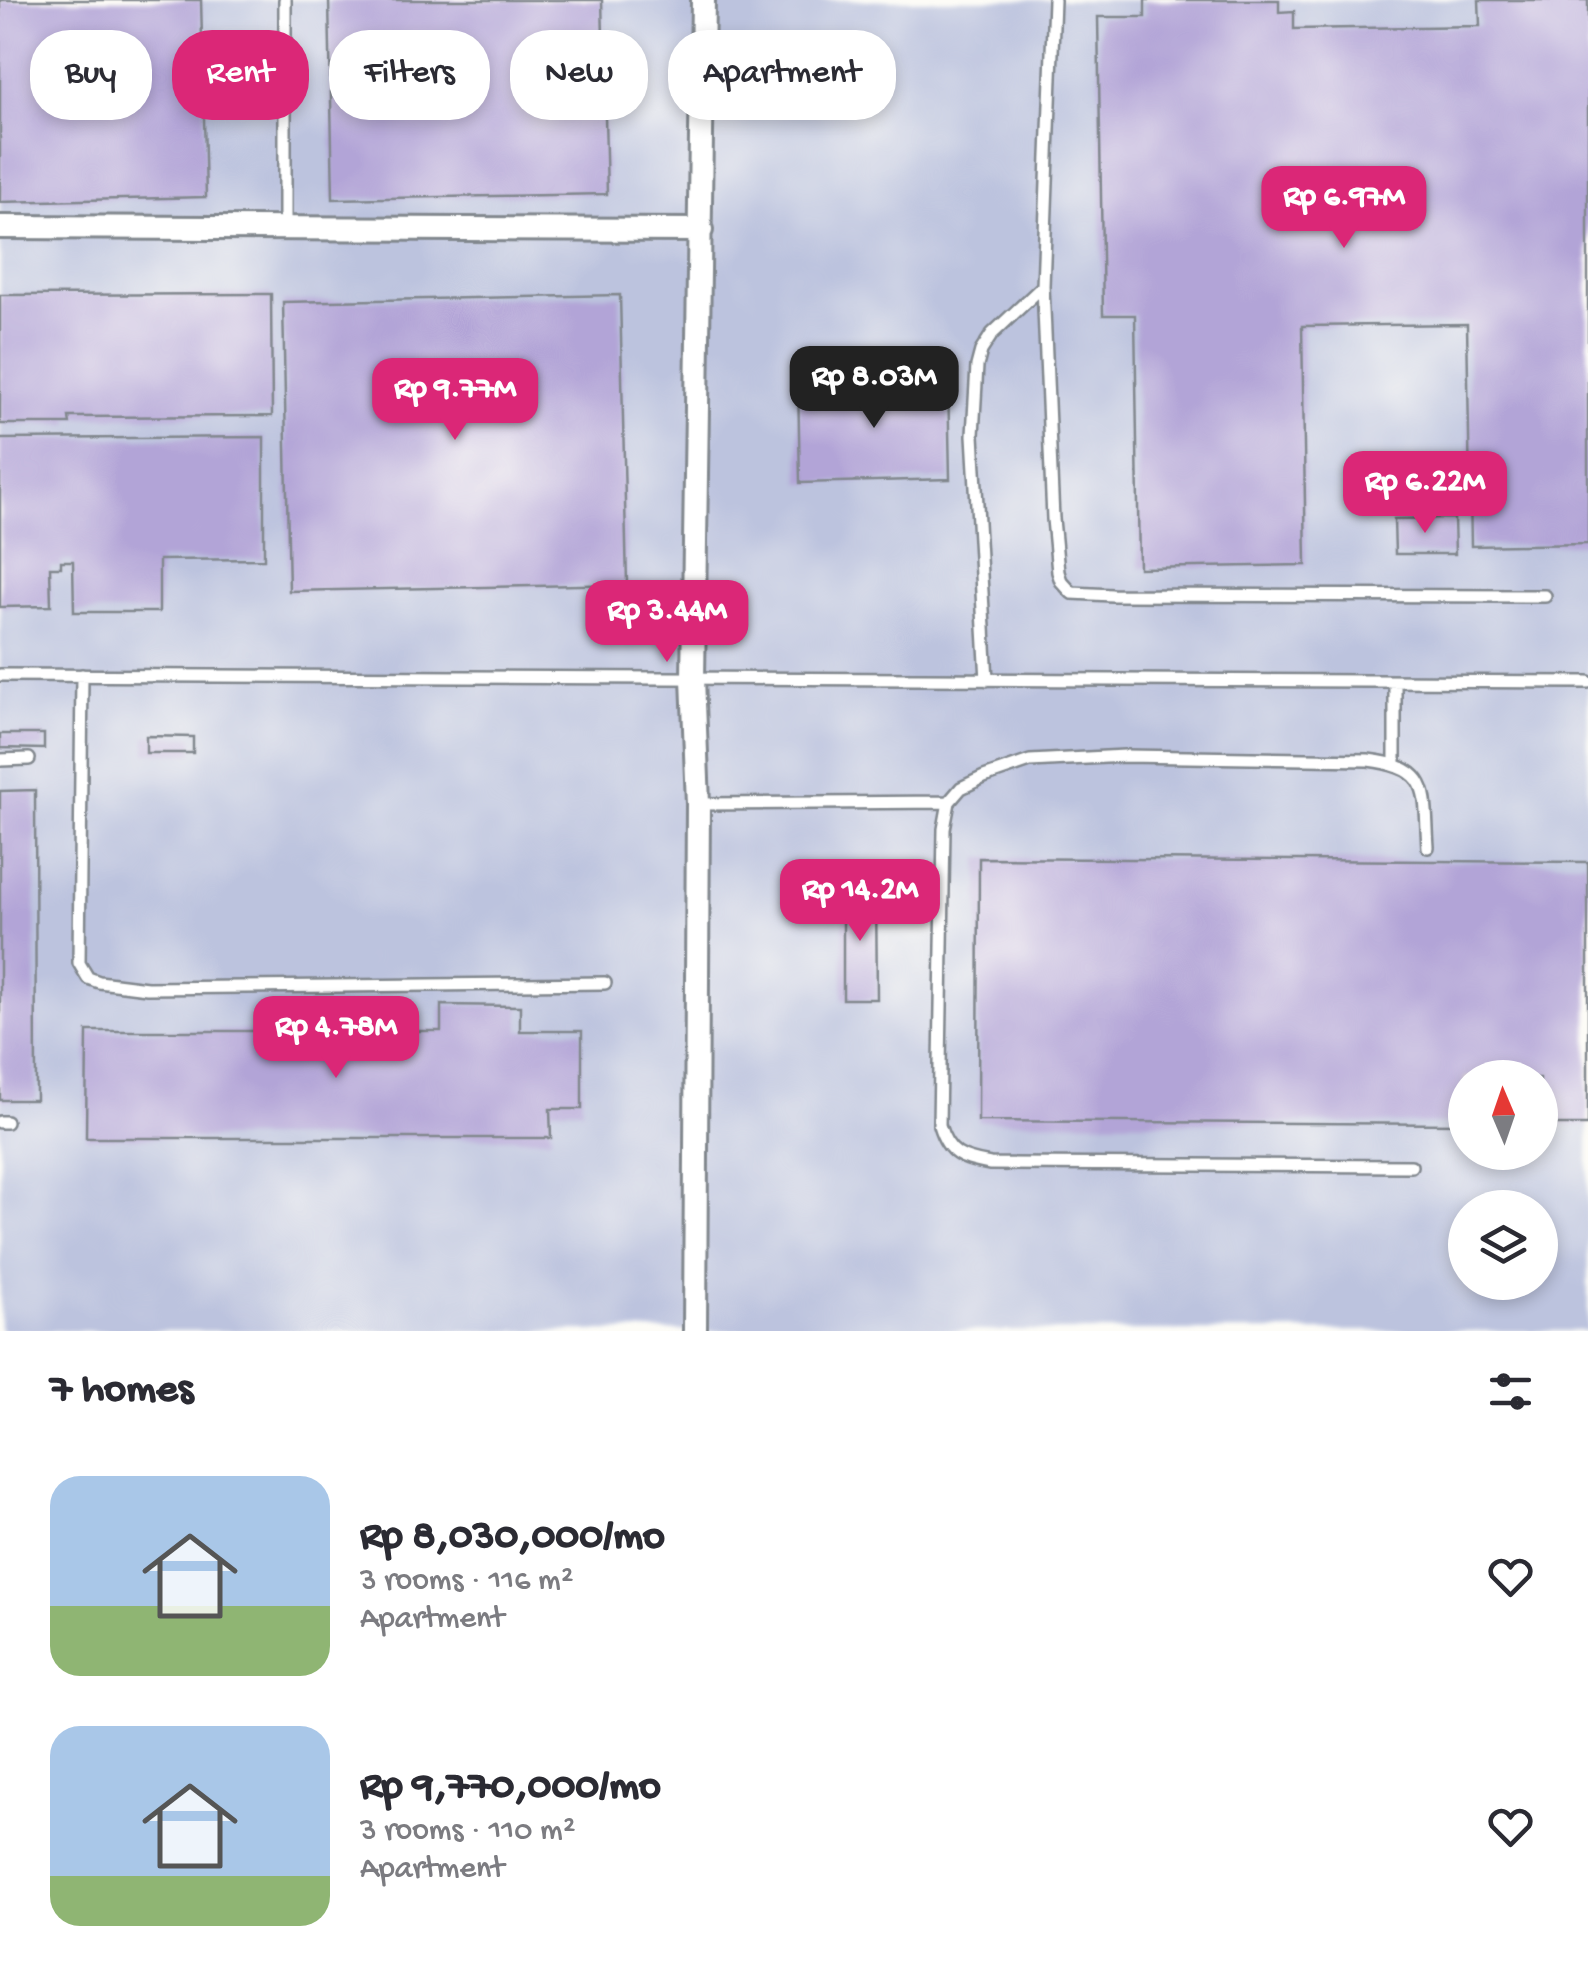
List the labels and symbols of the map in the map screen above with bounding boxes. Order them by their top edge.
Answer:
pin: Rp 6.97M [1241,166,1447,251]
pin: Rp 8.03M [771,346,977,431]
pin: Rp 9.77M [352,358,558,443]
pin: Rp 6.22M [1322,451,1528,536]
pin: Rp 3.44M [564,580,770,665]
pin: Rp 14.2M [757,859,963,944]
pin: Rp 4.78M [233,996,439,1081]
north arrow [1448,1060,1558,1170]

